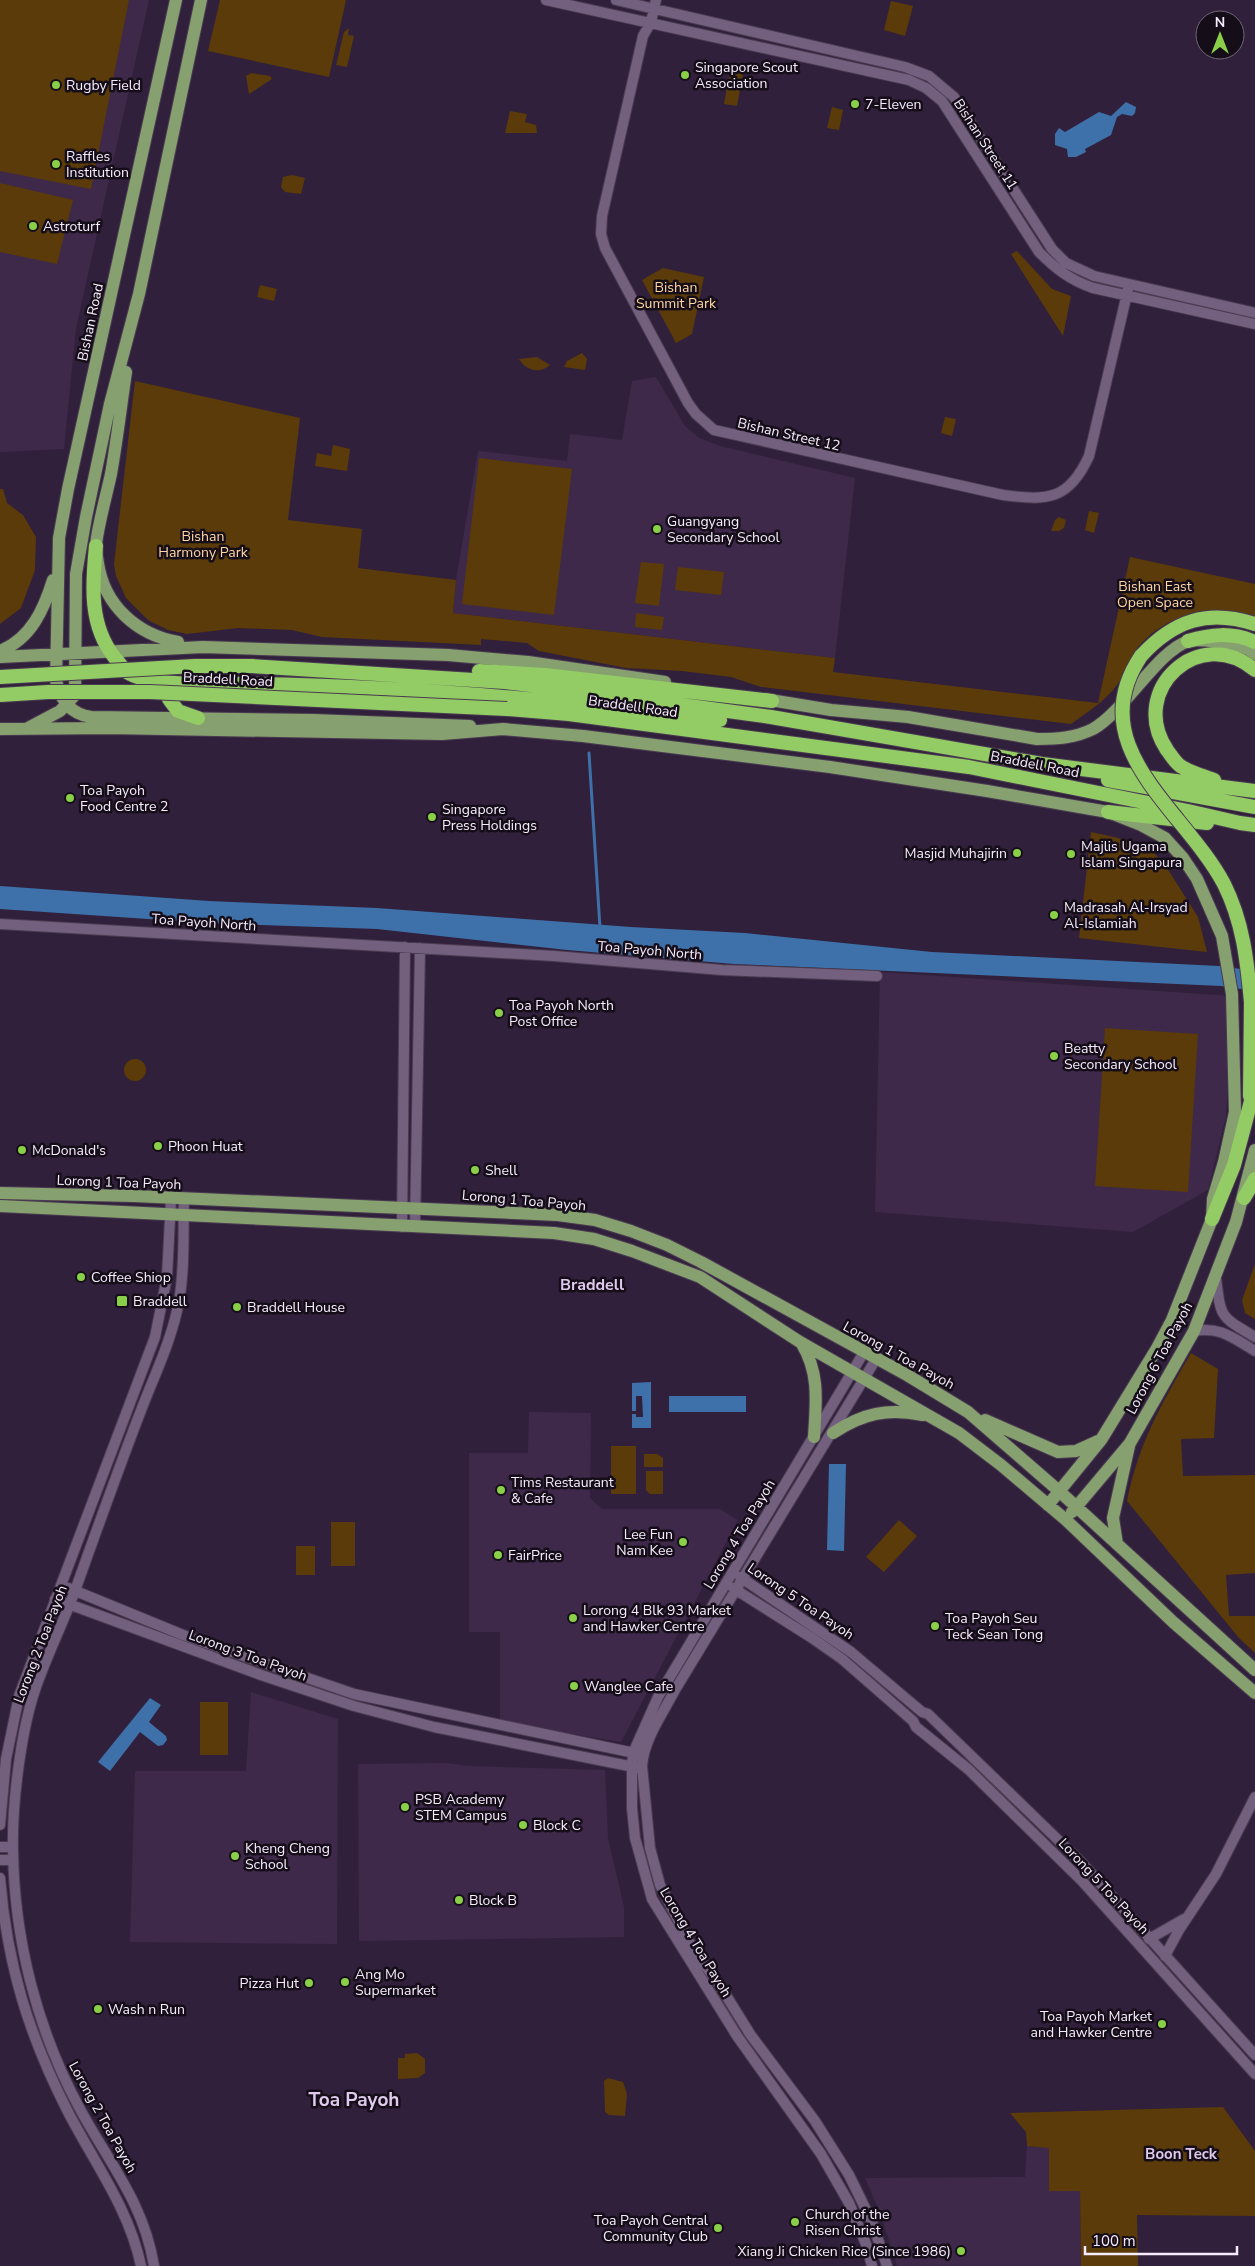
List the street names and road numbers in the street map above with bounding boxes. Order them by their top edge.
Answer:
street label: Bishan Street 11 [949,95,1022,193]
street label: Bishan Road [73,282,108,363]
street label: Bishan Street 12 [736,413,842,456]
street label: Braddell Road [183,668,273,691]
street label: Braddell Road [587,691,679,722]
street label: Braddell Road [989,747,1081,782]
street label: Toa Payoh North [151,909,257,936]
street label: Toa Payoh North [597,936,703,965]
street label: Lorong 1 Toa Payoh [56,1171,182,1194]
street label: Lorong 1 Toa Payoh [461,1186,587,1215]
street label: Lorong 6 Toa Payoh [1122,1299,1197,1418]
street label: Lorong 1 Toa Payoh [840,1317,958,1394]
street label: Lorong 4 Toa Payoh [699,1476,780,1593]
street label: Lorong 5 Toa Payoh [744,1559,858,1644]
street label: Lorong 2 Toa Payoh [9,1583,72,1706]
street label: Lorong 3 Toa Payoh [186,1625,310,1686]
street label: Lorong 5 Toa Payoh [1054,1834,1153,1938]
street label: Lorong 4 Toa Payoh [655,1884,736,2001]
street label: Lorong 2 Toa Payoh [64,2058,141,2176]

